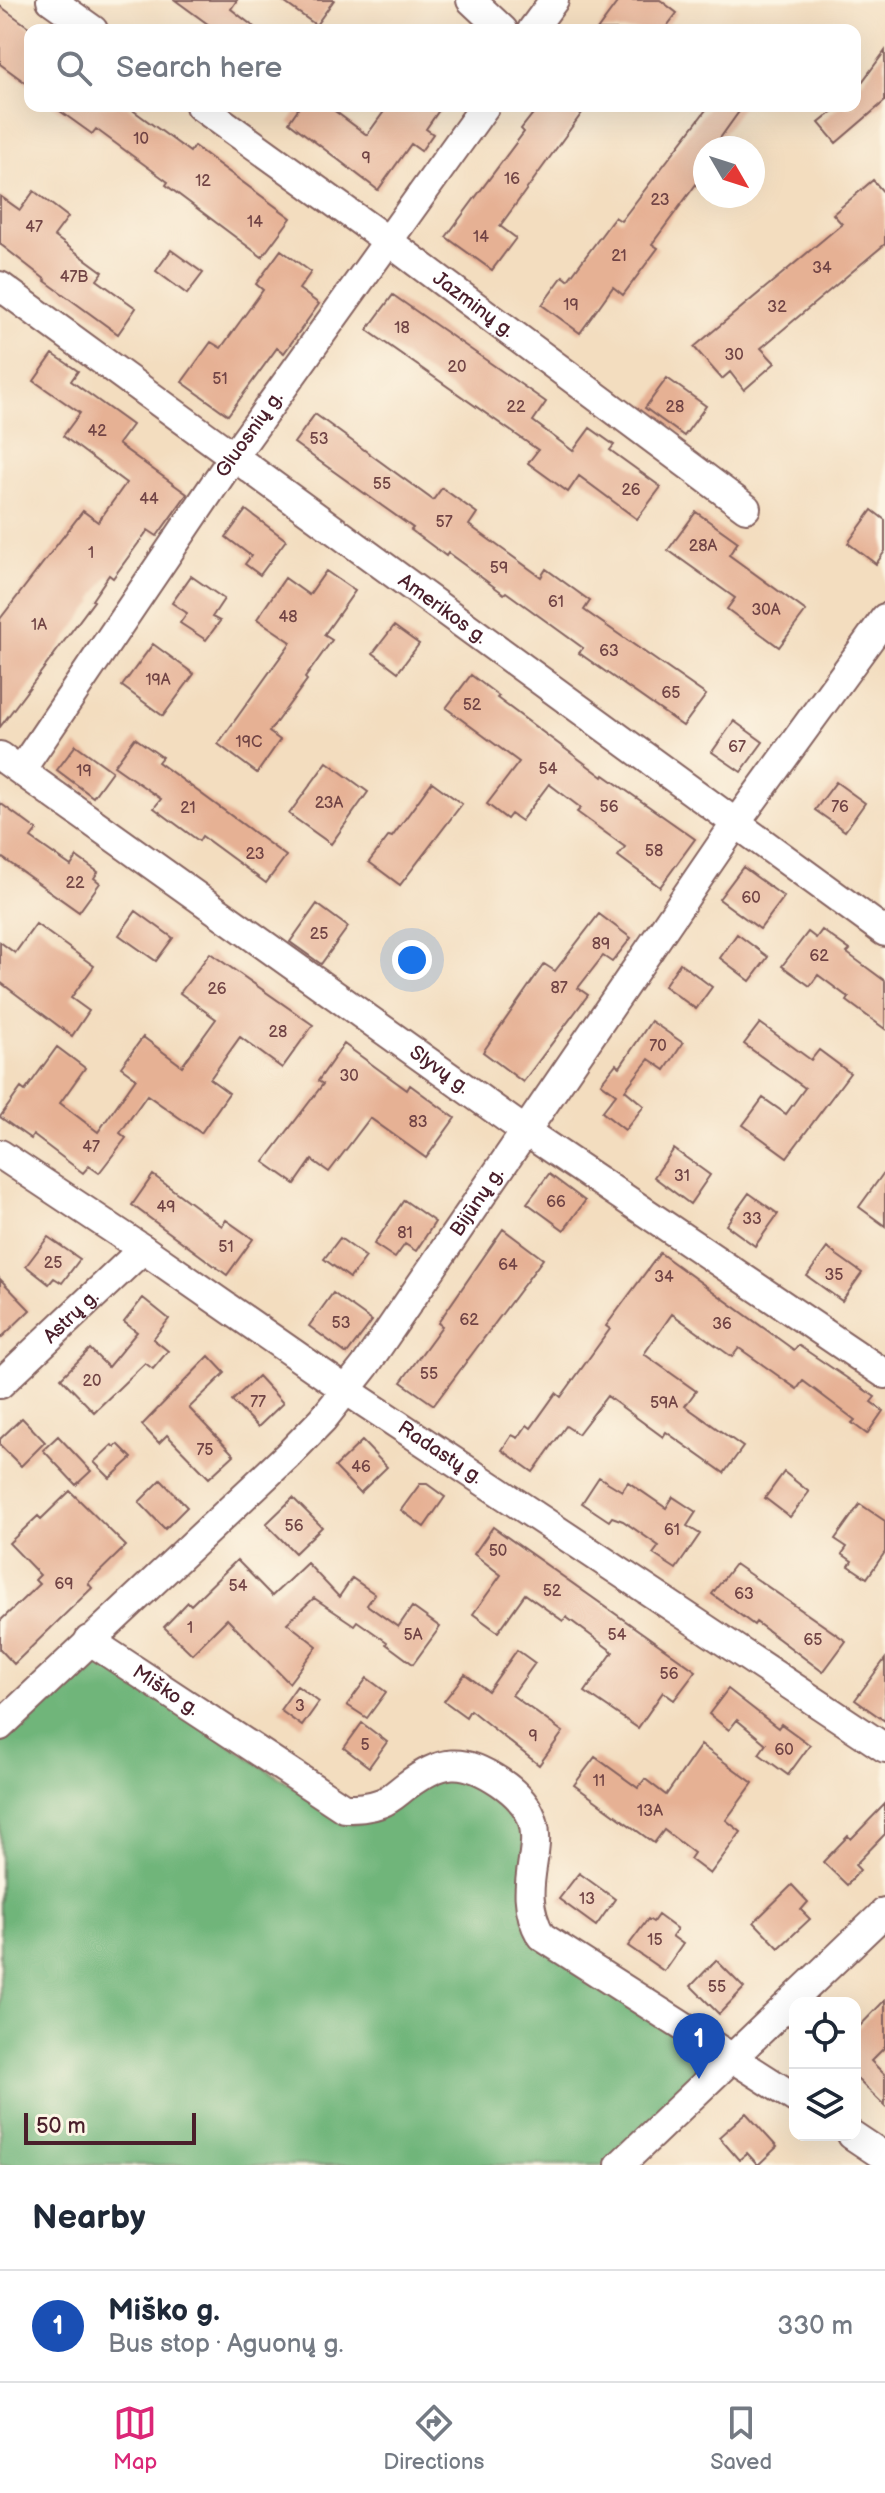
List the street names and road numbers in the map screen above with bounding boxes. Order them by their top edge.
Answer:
street label: Jazminų g. [428,266,519,343]
street label: Gluosnių g. [211,386,288,482]
street label: Amerikos g. [393,569,492,650]
street label: Slyvų g. [405,1040,474,1099]
street label: Bijūnų g. [445,1163,509,1241]
street label: Astrų g. [39,1285,104,1349]
street label: Radastų g. [393,1416,487,1489]
street label: Miško g. [128,1660,204,1721]

